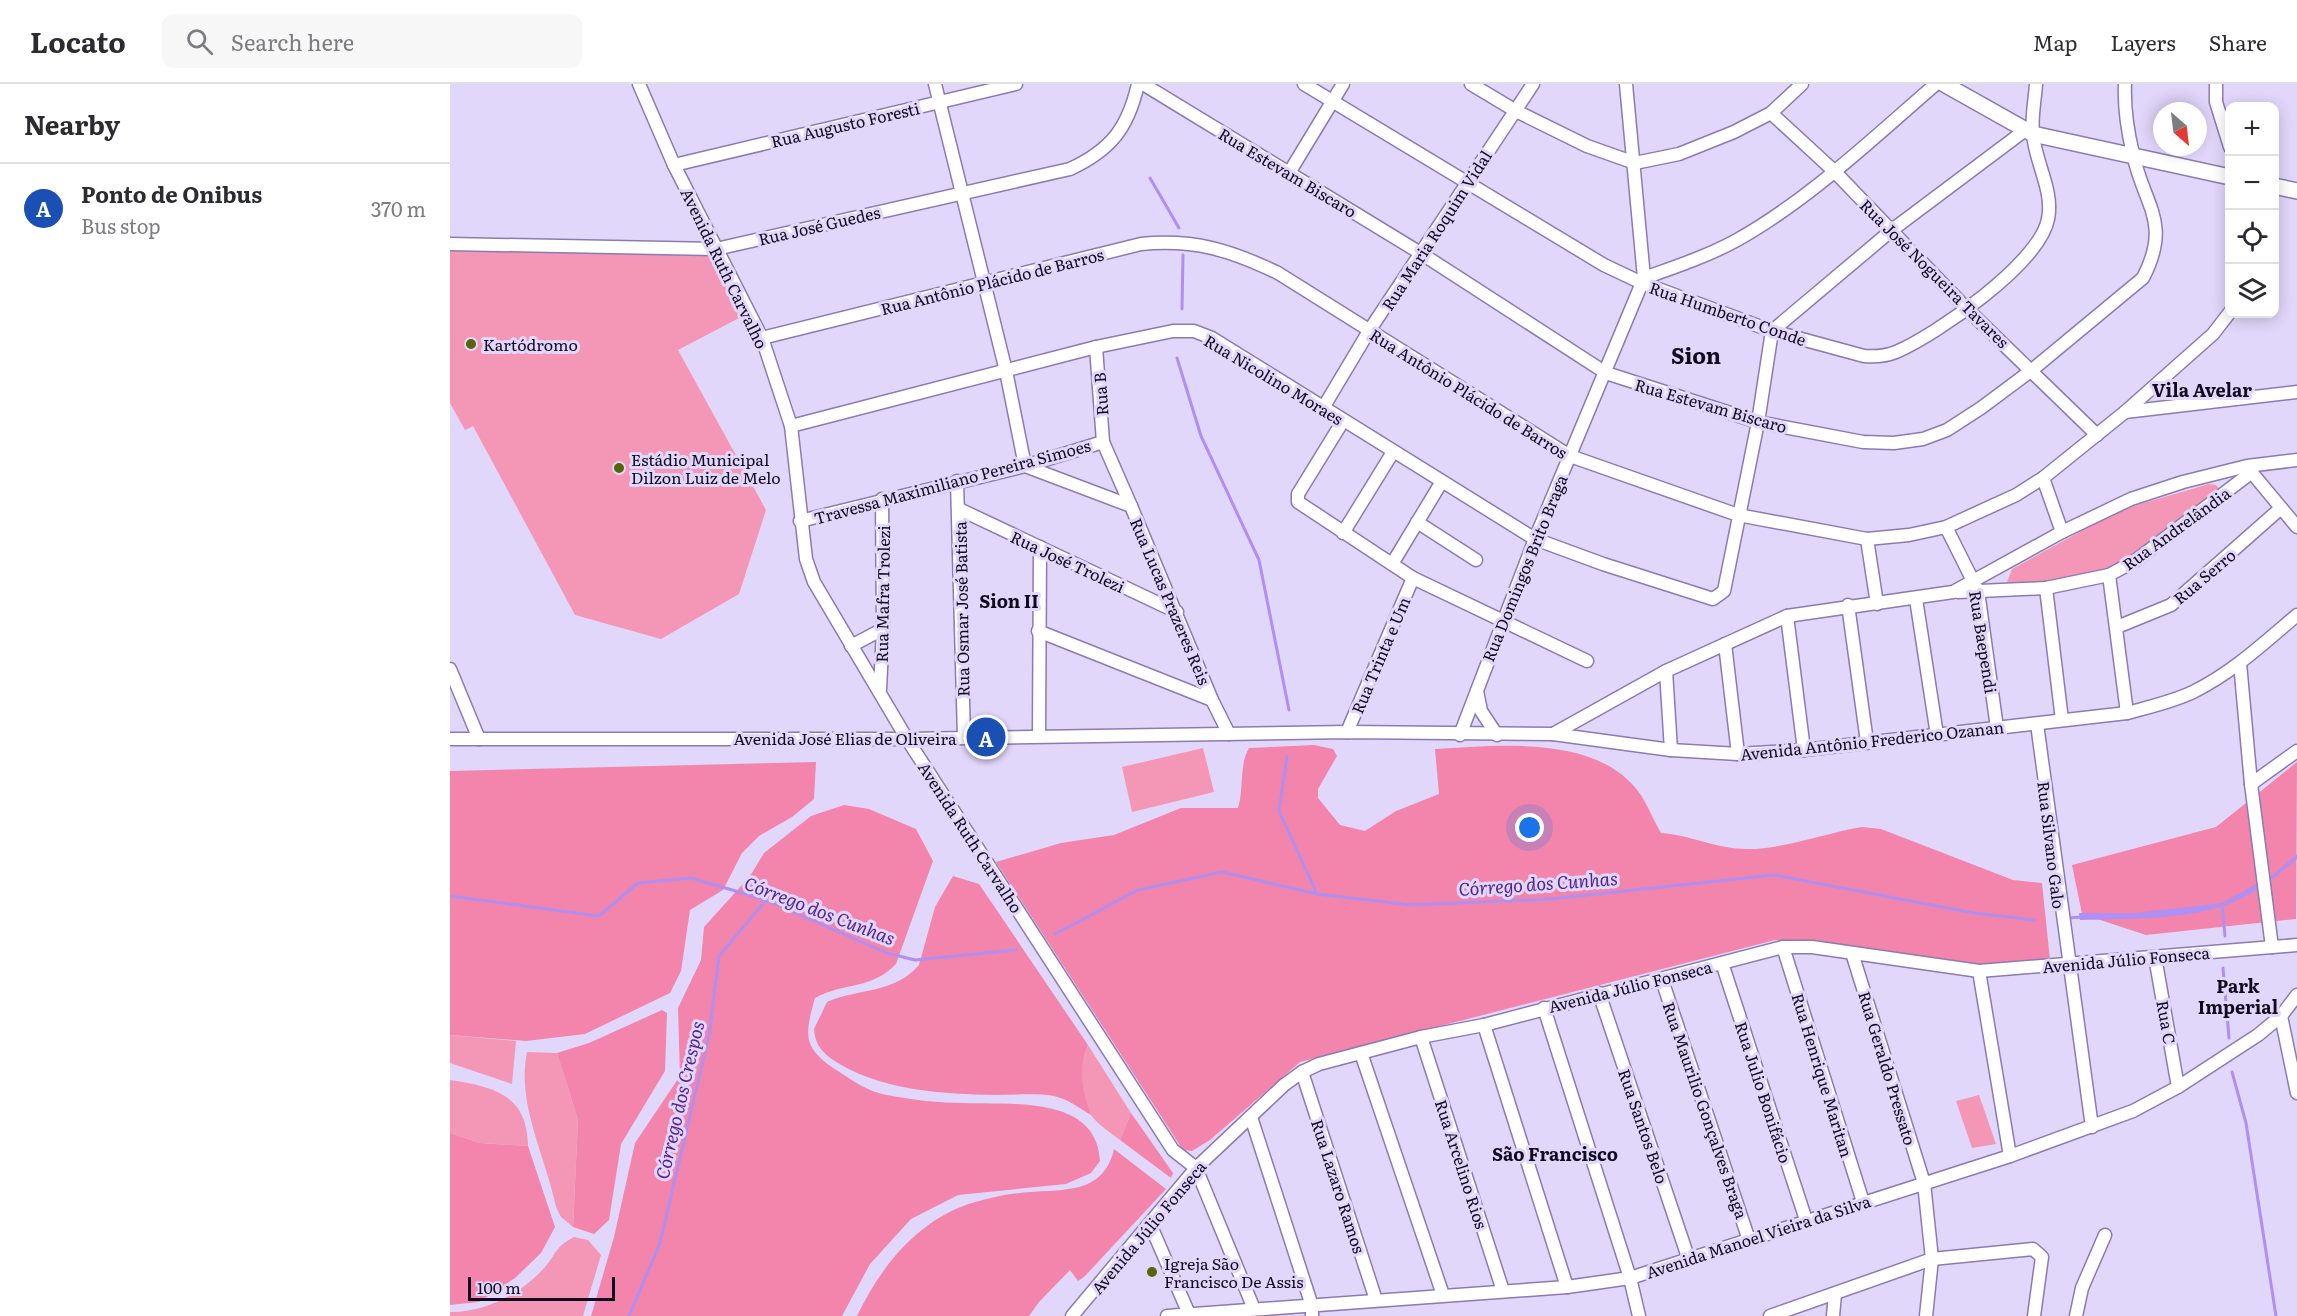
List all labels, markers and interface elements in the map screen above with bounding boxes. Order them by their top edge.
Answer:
search box [162,14,582,68]
text: Locato [30,20,126,62]
icon: search [183,25,216,58]
text: Search here [231,25,354,58]
text: Map [2033,26,2078,57]
text: Layers [2111,26,2176,57]
text: Share [2209,26,2267,57]
street label: Rua Augusto Foresti [768,95,922,153]
north arrow [2153,102,2207,156]
map controls [2225,102,2279,318]
button: + [2225,102,2279,156]
text: Nearby [24,104,120,143]
street label: Rua Estevam Biscaro [1214,121,1362,223]
street label: Rua Maria Roquim Vidal [1375,145,1497,315]
button: − [2225,156,2279,210]
text: Ponto de Onibus [81,177,262,210]
street label: Avenida Ruth Carvalho [676,184,774,352]
text: A [36,193,51,223]
text: 370 m [371,193,426,223]
street label: Rua José Nogueira Tavares [1855,193,2015,353]
street label: Rua José Guedes [756,199,882,251]
text: Bus stop [81,210,161,240]
button: locate [2225,210,2279,264]
street label: Rua Antônio Plácido de Barros [878,242,1106,320]
button: layers [2225,264,2279,318]
street label: Rua Humberto Conde [1646,275,1810,351]
street label: Rua Antônio Plácido de Barros [1366,322,1572,464]
street label: Rua Nicolino Moraes [1200,328,1348,430]
place label: Kartódromo [483,332,578,356]
marker: Kartódromo [464,337,478,351]
district label: Sion [1671,338,1721,371]
street label: Rua B [1087,372,1113,416]
street label: Rua Estevam Biscaro [1632,372,1790,438]
district label: Vila Avelar [2152,376,2252,403]
street label: Travessa Maximiliano Pereira Simoes [811,432,1093,530]
place label: Estádio Municipal Dilzon Luiz de Melo [631,447,781,489]
marker: Estádio Municipal Dilzon Luiz de Melo [612,461,626,475]
street label: Rua Domingos Brito Braga [1475,470,1573,665]
street label: Rua Andrelândia [2117,480,2235,575]
street label: Rua Lucas Prazeres Reis [1125,514,1217,688]
street label: Rua Osmar José Batista [947,521,975,697]
street label: Rua José Trolezi [1007,524,1129,598]
street label: Rua Mafra Trolezi [869,525,895,663]
street label: Rua Serro [2168,543,2240,609]
district label: Sion II [979,587,1039,614]
street label: Rua Baependi [1964,589,2004,695]
street label: Rua Trinta e Um [1345,592,1416,717]
pin: A [966,714,1006,760]
street label: Avenida Antônio Frederico Ozanan [1739,714,2006,766]
street label: Avenida José Elias de Oliveira [733,726,957,750]
street label: Avenida Ruth Carvalho [913,757,1029,917]
street label: Rua Silvano Galo [2032,780,2072,910]
your location [1515,813,1544,842]
water label: Córrego dos Cunhas [1457,864,1619,902]
water label: Córrego dos Cunhas [741,869,899,951]
street label: Avenida Júlio Fonseca [2041,940,2211,978]
street label: Avenida Júlio Fonseca [1546,954,1715,1018]
district label: Park Imperial [2198,972,2279,1020]
street label: Rua Geraldo Pressato [1853,988,1923,1148]
street label: Rua Henrique Maritan [1787,990,1860,1160]
street label: Rua Maurilio Gonçalves Braga [1658,998,1755,1222]
street label: Rua C [2151,998,2183,1046]
water label: Córrego dos Crespos [648,1018,710,1182]
street label: Rua Julio Bonifácio [1730,1018,1798,1166]
street label: Rua Santos Belo [1613,1065,1675,1187]
street label: Rua Arcelino Rios [1430,1096,1494,1232]
street label: Rua Lazaro Ramos [1306,1116,1372,1256]
district label: São Francisco [1492,1140,1618,1167]
street label: Avenida Júlio Fonseca [1085,1155,1211,1299]
street label: Avenida Manoel Vieira da Silva [1643,1188,1874,1284]
place label: Igreja São Francisco De Assis [1164,1251,1304,1293]
marker: Igreja São Francisco De Assis [1145,1265,1159,1279]
scale bar [468,1274,615,1302]
text: 100 m [477,1275,521,1299]

